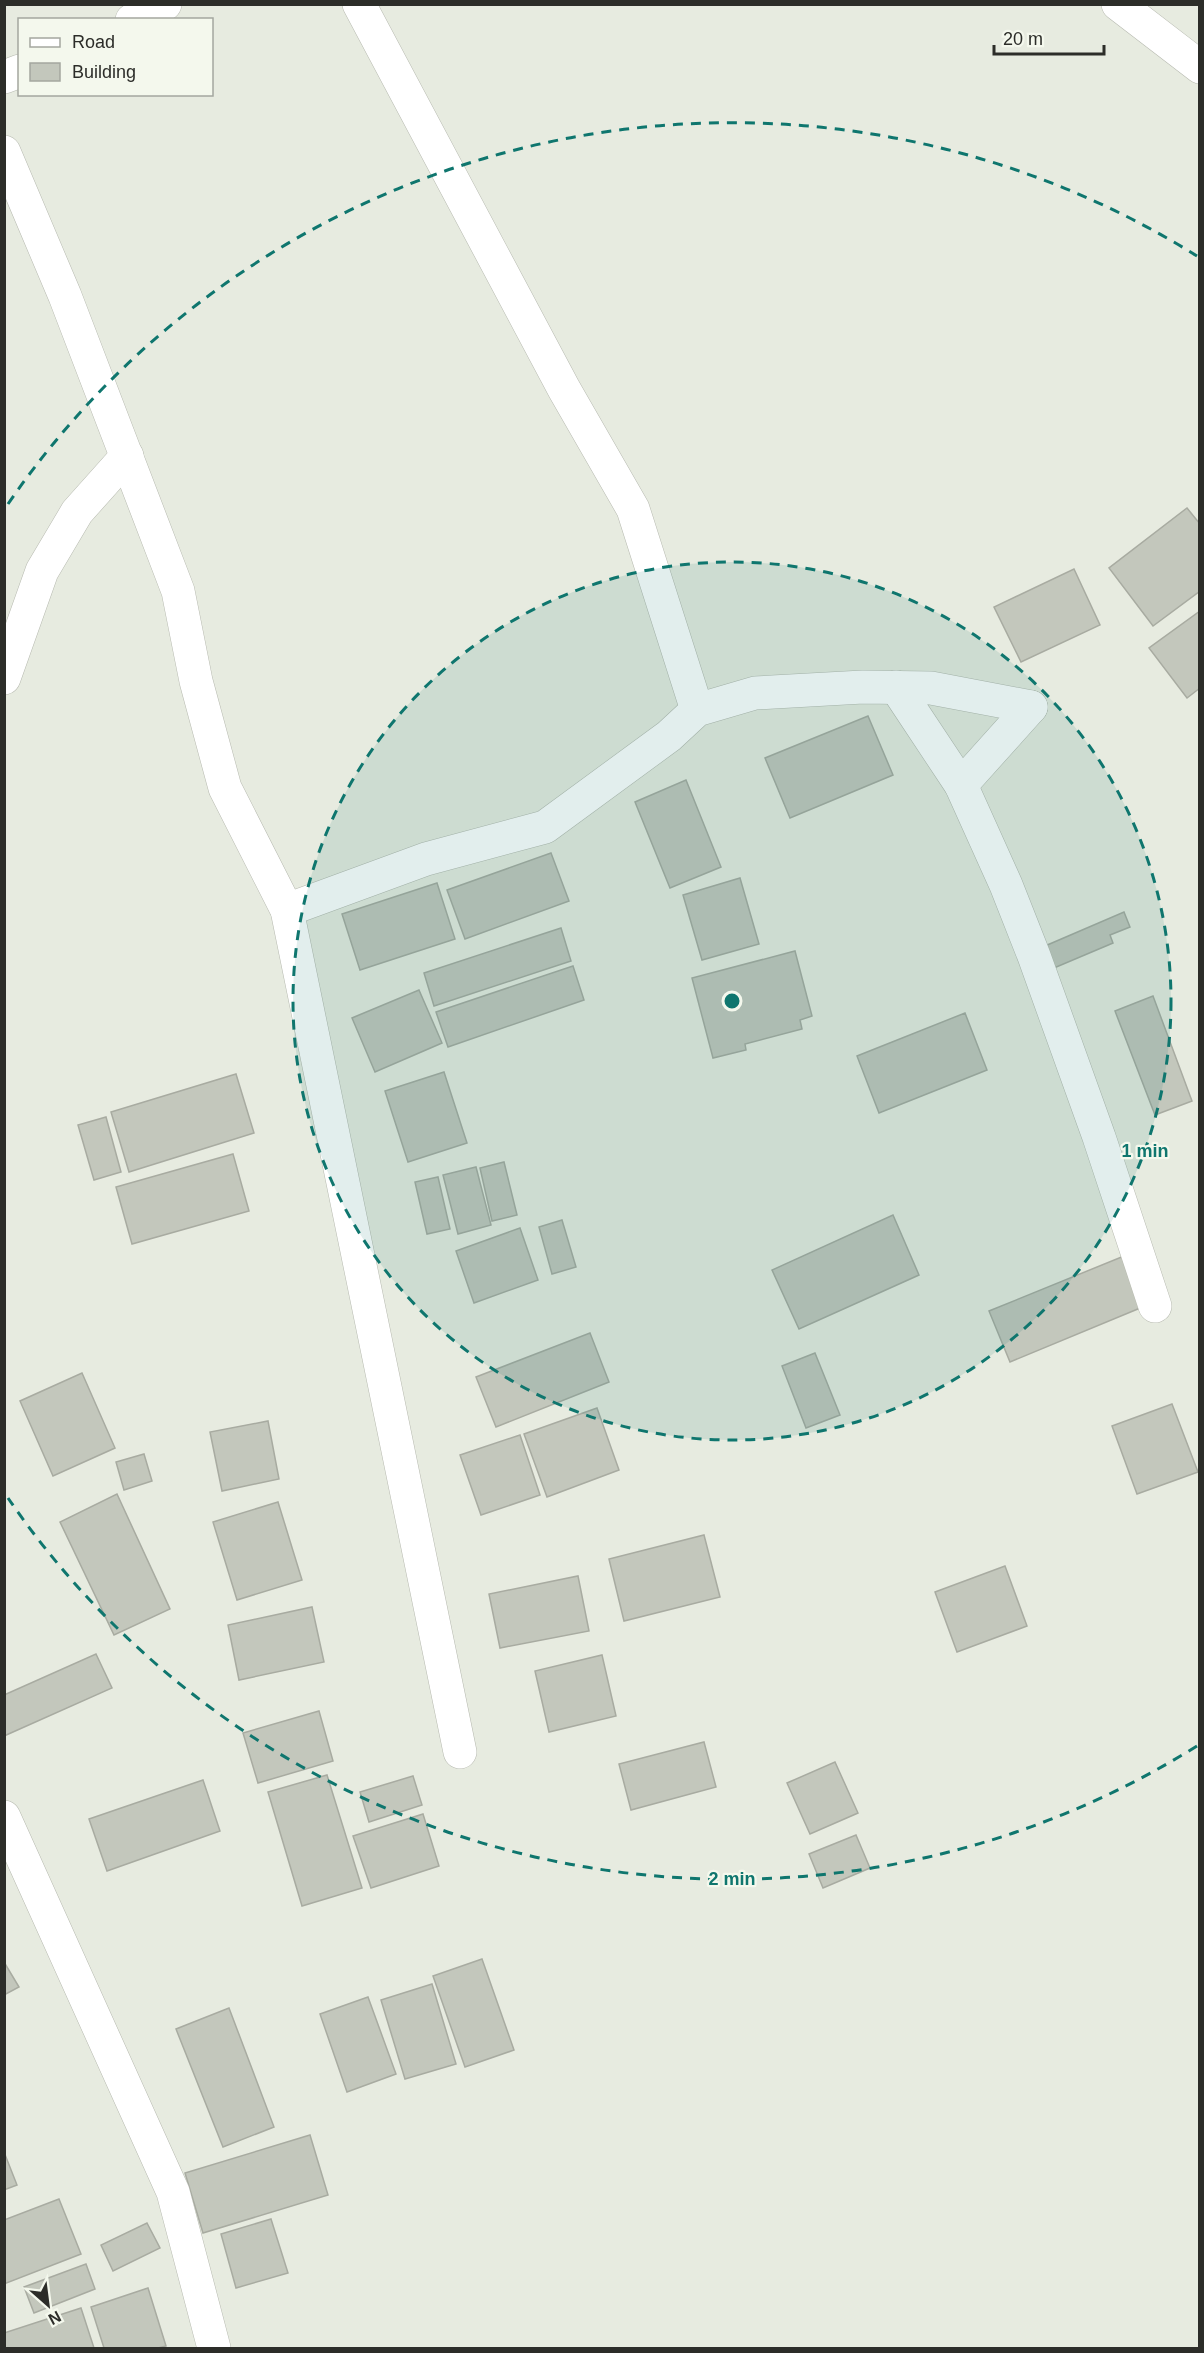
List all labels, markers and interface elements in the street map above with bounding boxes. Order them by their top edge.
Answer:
legend [18,18,213,96]
scale bar [994,18,1104,56]
text: 20 m [1003,29,1043,49]
text: Road [72,32,115,52]
text: Building [72,62,136,82]
centre of rings [722,991,742,1011]
text: 1 min [1121,1141,1169,1161]
text: 2 min [708,1869,756,1889]
north arrow [18,2275,78,2335]
text: N [46,2308,64,2328]

